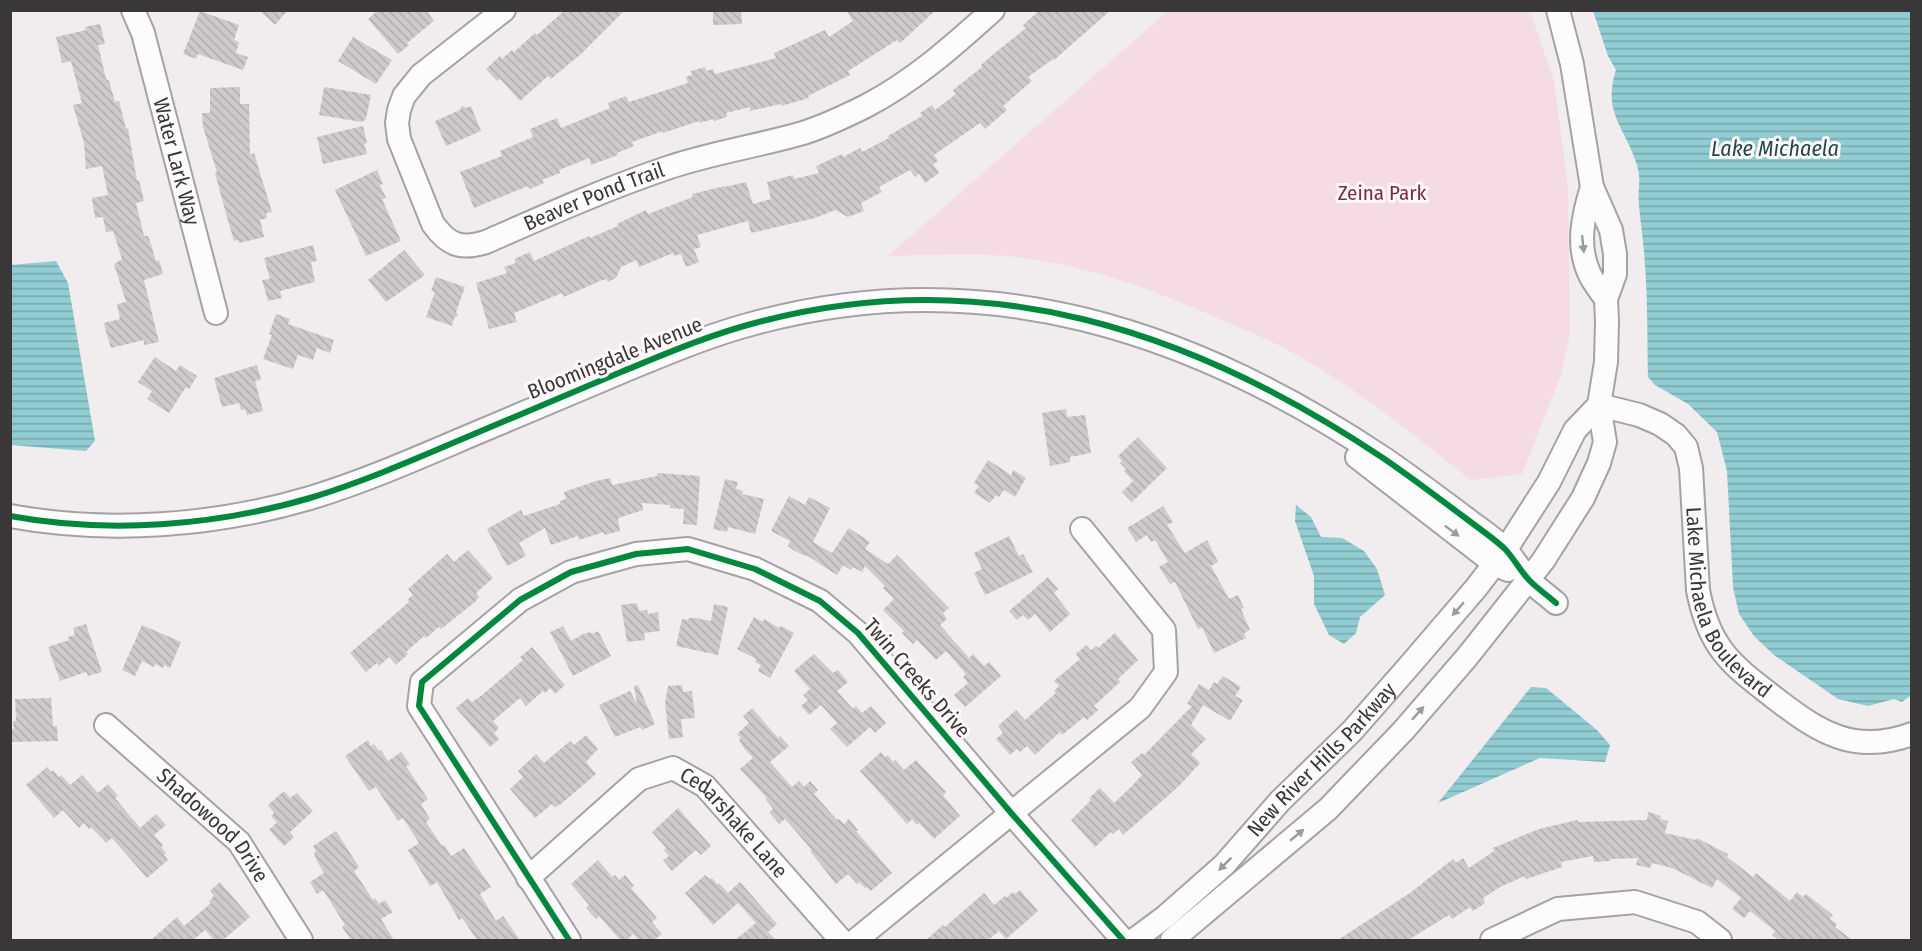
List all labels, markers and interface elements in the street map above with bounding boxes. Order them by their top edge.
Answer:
street label: Water Lark Way [147,95,206,229]
water label: Lake Michaela [1711,135,1839,162]
street label: Beaver Pond Trail [520,157,668,237]
park label: Zeina Park [1338,180,1427,206]
one-way arrow [1578,234,1588,253]
street label: Bloomingdale Avenue [524,311,706,405]
street label: Lake Michaela Boulevard [1680,506,1777,704]
one-way arrow [1444,524,1459,536]
one-way arrow [1452,601,1465,616]
street label: Twin Creeks Drive [858,613,976,743]
street label: New River Hills Parkway [1242,677,1402,842]
one-way arrow [1411,706,1425,721]
street label: Cedarshake Lane [675,761,793,883]
street label: Shadowood Drive [151,763,274,887]
one-way arrow [1289,829,1304,842]
one-way arrow [1217,857,1232,871]

